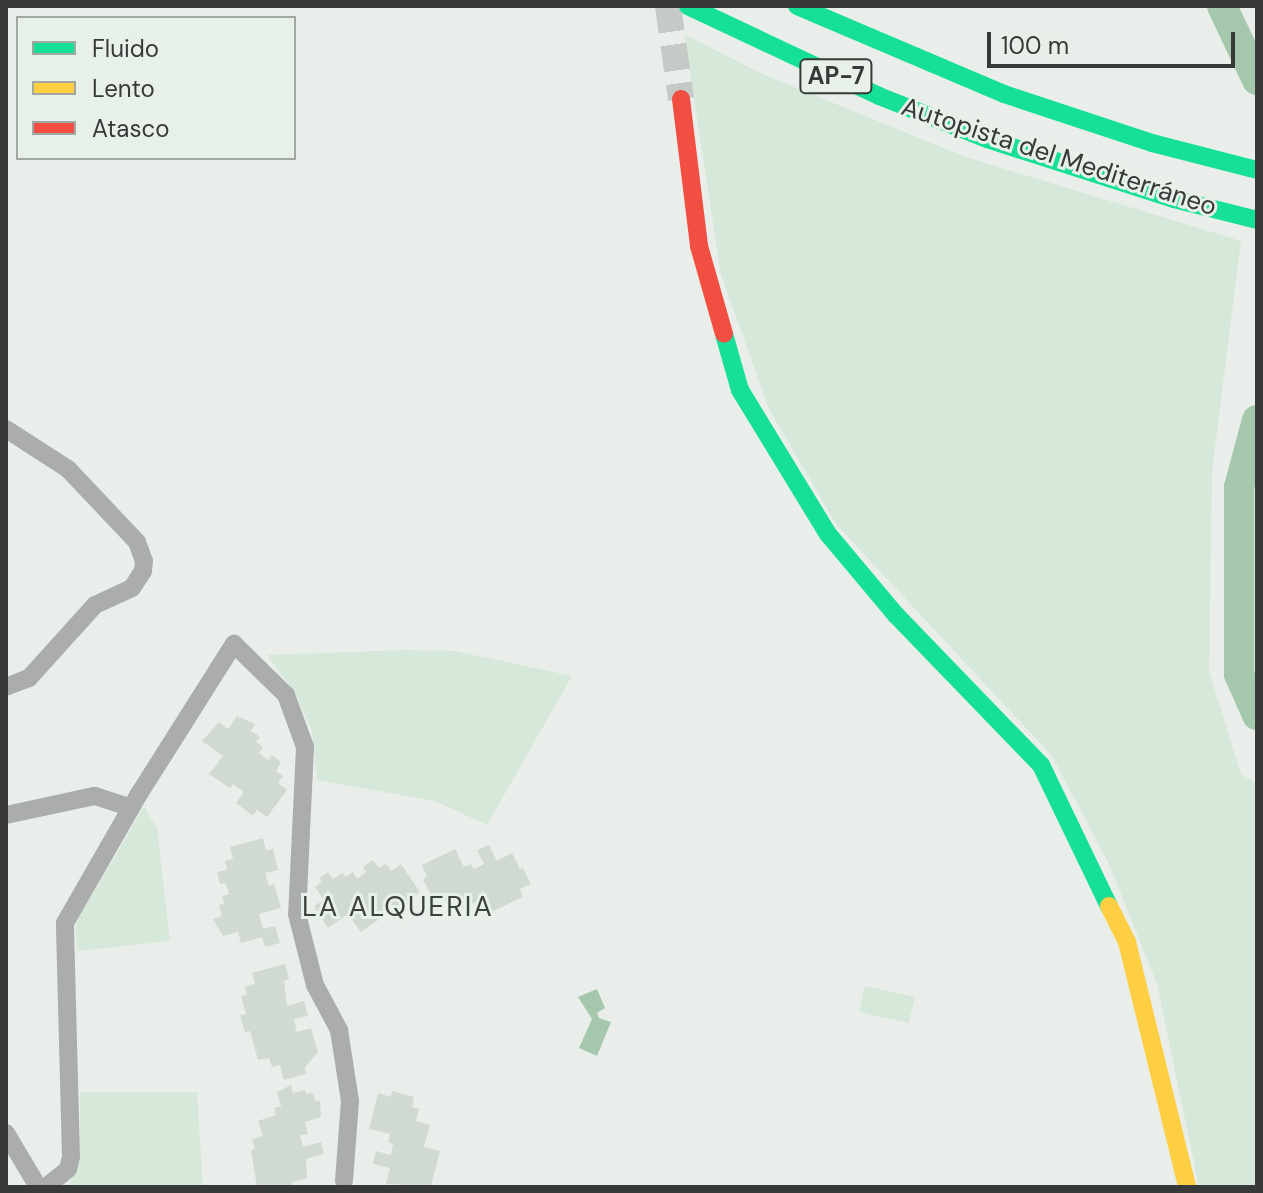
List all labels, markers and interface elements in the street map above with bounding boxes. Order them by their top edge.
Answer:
legend [16,16,296,160]
scale bar [991,16,1239,66]
text: 100 m [1001,30,1069,61]
text: Fluido [92,33,159,64]
road number: AP-7 [798,56,874,96]
text: Lento [92,73,155,104]
street label: Autopista del Mediterráneo [898,91,1220,223]
text: Atasco [92,113,169,144]
district label: LA ALQUERIA [302,890,494,924]

